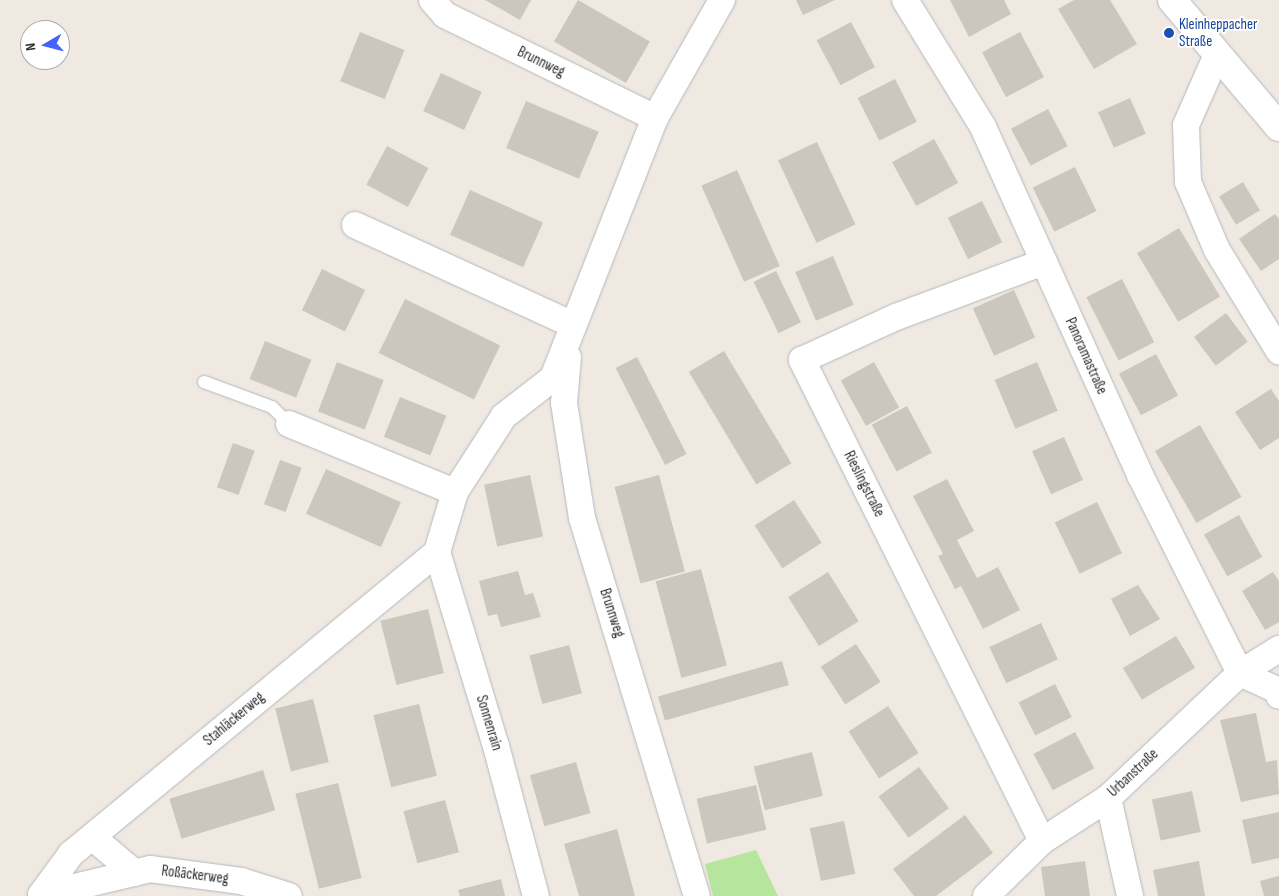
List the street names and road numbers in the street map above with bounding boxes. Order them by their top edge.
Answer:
street label: Brunnweg [514,43,568,81]
street label: Panoramastraße [1061,315,1111,397]
street label: Rieslingstraße [840,448,888,520]
street label: Brunnweg [596,586,628,640]
street label: Stahläckerweg [200,688,268,750]
street label: Sonnenrain [472,693,506,753]
street label: Urbanstraße [1104,745,1162,801]
street label: Roßäckerweg [160,862,230,888]

